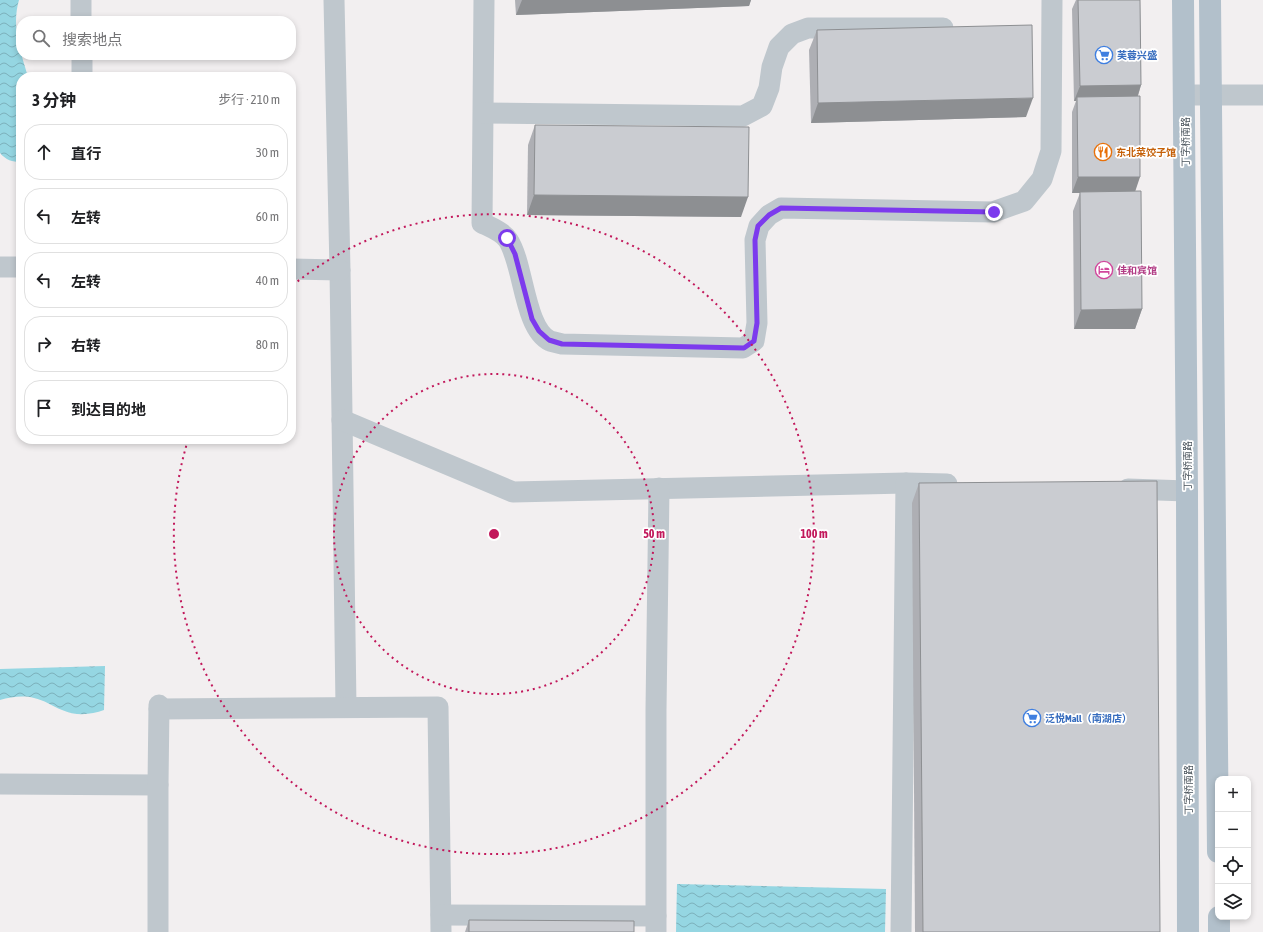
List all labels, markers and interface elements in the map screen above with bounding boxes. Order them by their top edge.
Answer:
search box [16,16,296,60]
icon: search [30,27,52,49]
text: 搜索地点 [62,31,122,48]
supermarket icon: 芙蓉兴盛 [1094,45,1114,65]
place label: 芙蓉兴盛 [1117,49,1157,61]
text: 3 分钟 [32,90,76,110]
text: 步行 · 210 m [218,92,280,107]
street label: 丁字桥南路 [1180,117,1191,167]
icon: ahead [33,141,55,163]
restaurant icon: 东北菜饺子馆 [1093,142,1113,162]
text: 直行 [71,145,101,162]
text: 30 m [256,145,279,160]
place label: 东北菜饺子馆 [1116,147,1176,158]
route end [985,203,1003,221]
icon: left [33,205,55,227]
text: 左转 [71,209,101,226]
text: 60 m [256,209,279,224]
route start [498,229,516,247]
hotel icon: 佳和宾馆 [1094,260,1114,280]
place label: 佳和宾馆 [1117,265,1157,276]
icon: left [33,269,55,291]
text: 左转 [71,273,101,290]
text: 40 m [256,273,279,288]
icon: right [33,333,55,355]
text: 右转 [71,337,101,354]
text: 80 m [256,337,279,352]
icon: arrive [33,397,55,419]
text: 到达目的地 [71,401,146,418]
street label: 丁字桥南路 [1182,441,1193,491]
centre of rings [487,527,501,541]
text: 50 m [643,527,665,541]
text: 100 m [800,527,828,541]
supermarket icon: 泛悦Mall（南湖店） [1022,708,1042,728]
place label: 泛悦Mall（南湖店） [1045,713,1132,724]
street label: 丁字桥南路 [1183,765,1194,815]
map controls [1215,776,1251,920]
button: + [1215,776,1251,812]
button: − [1215,812,1251,848]
button: locate [1215,848,1251,884]
button: layers [1215,884,1251,920]

